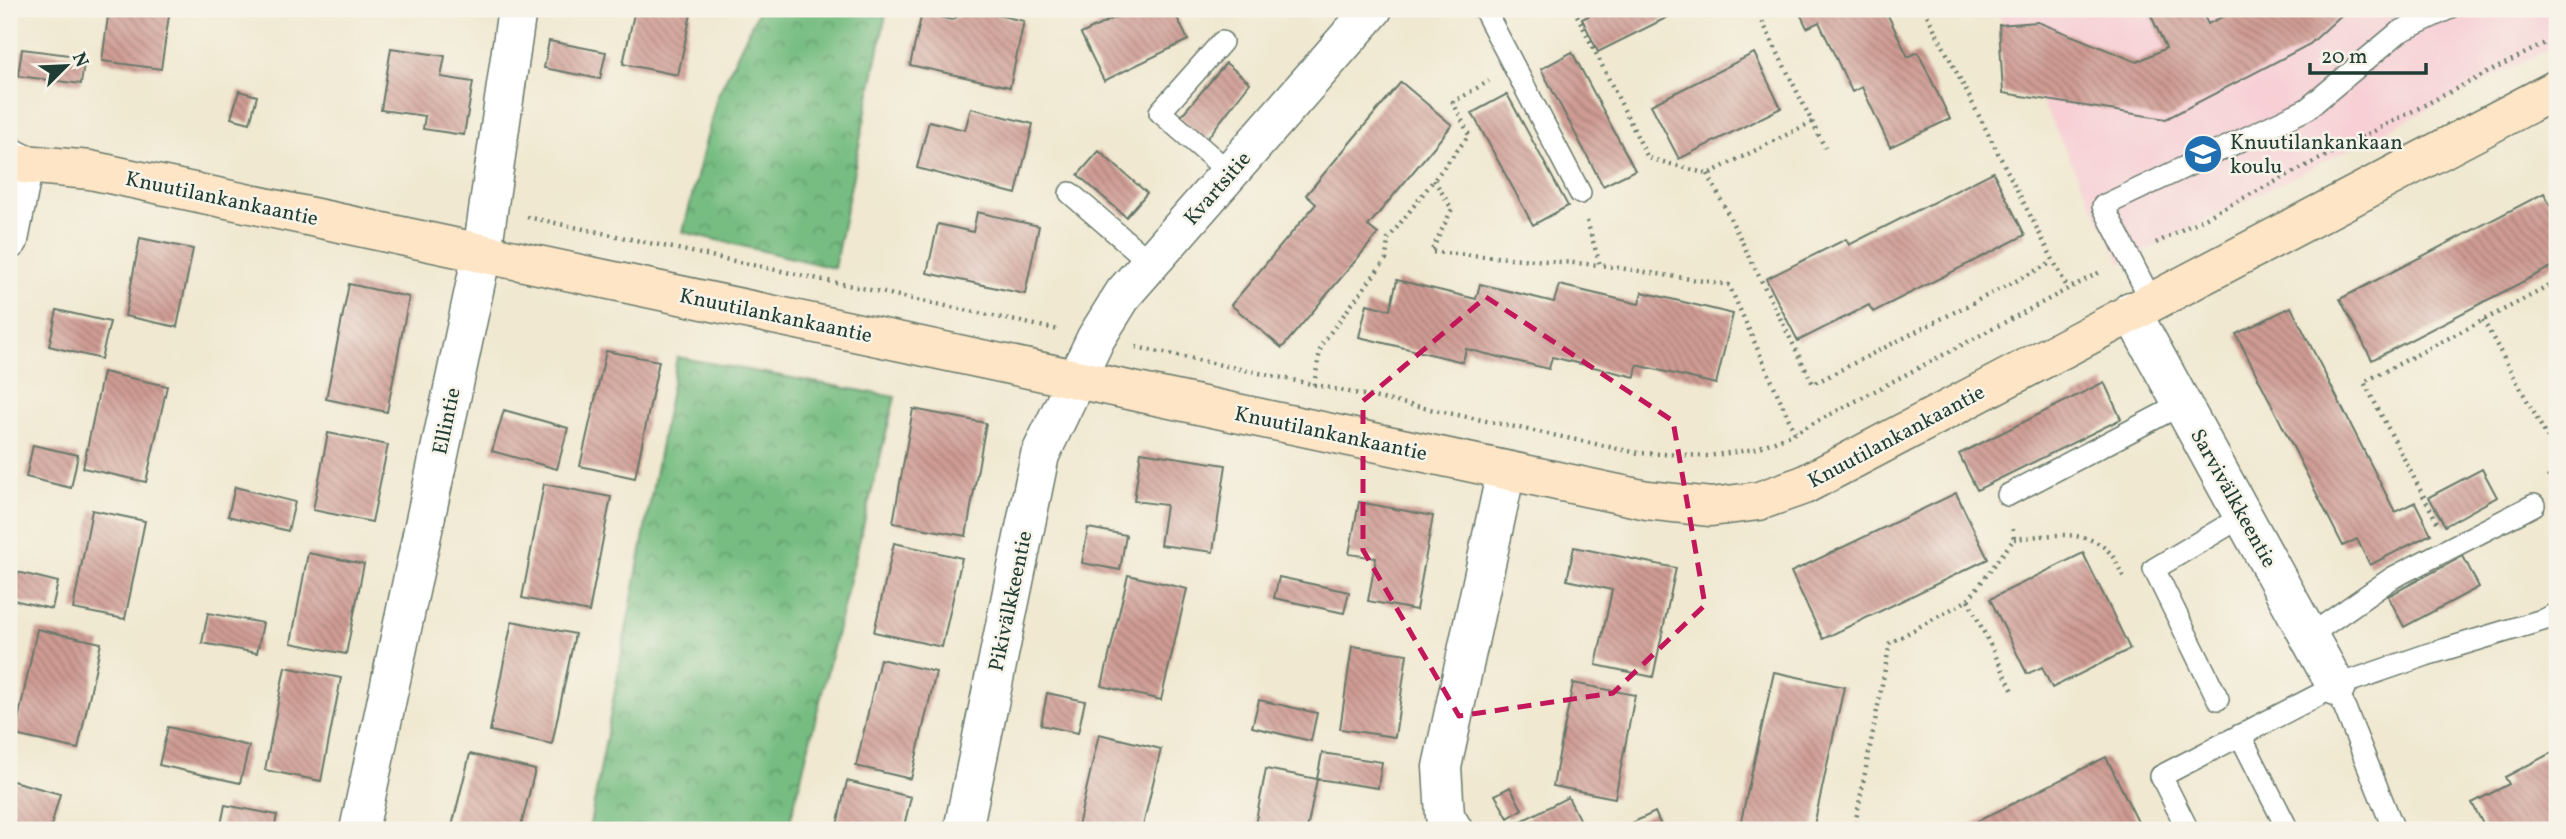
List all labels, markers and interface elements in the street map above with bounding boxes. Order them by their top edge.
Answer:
north arrow [32,32,102,102]
scale bar [2310,32,2426,76]
text: 20 m [2321,43,2367,72]
text: N [65,48,94,72]
place label: Knuutilankankaan koulu [2230,129,2403,182]
school or university icon: Knuutilankankaan koulu [2182,133,2224,175]
street label: Kvartsitie [1178,146,1258,232]
street label: Knuutilankankaantie [123,165,321,234]
street label: Knuutilankankaantie [677,282,875,351]
street label: Knuutilankankaantie [1803,378,1990,496]
street label: Ellintie [426,385,469,457]
street label: Knuutilankankaantie [1232,400,1430,469]
street label: Sarvivälkkeentie [2182,424,2283,573]
street label: Pikivälkkeentie [982,528,1041,674]

